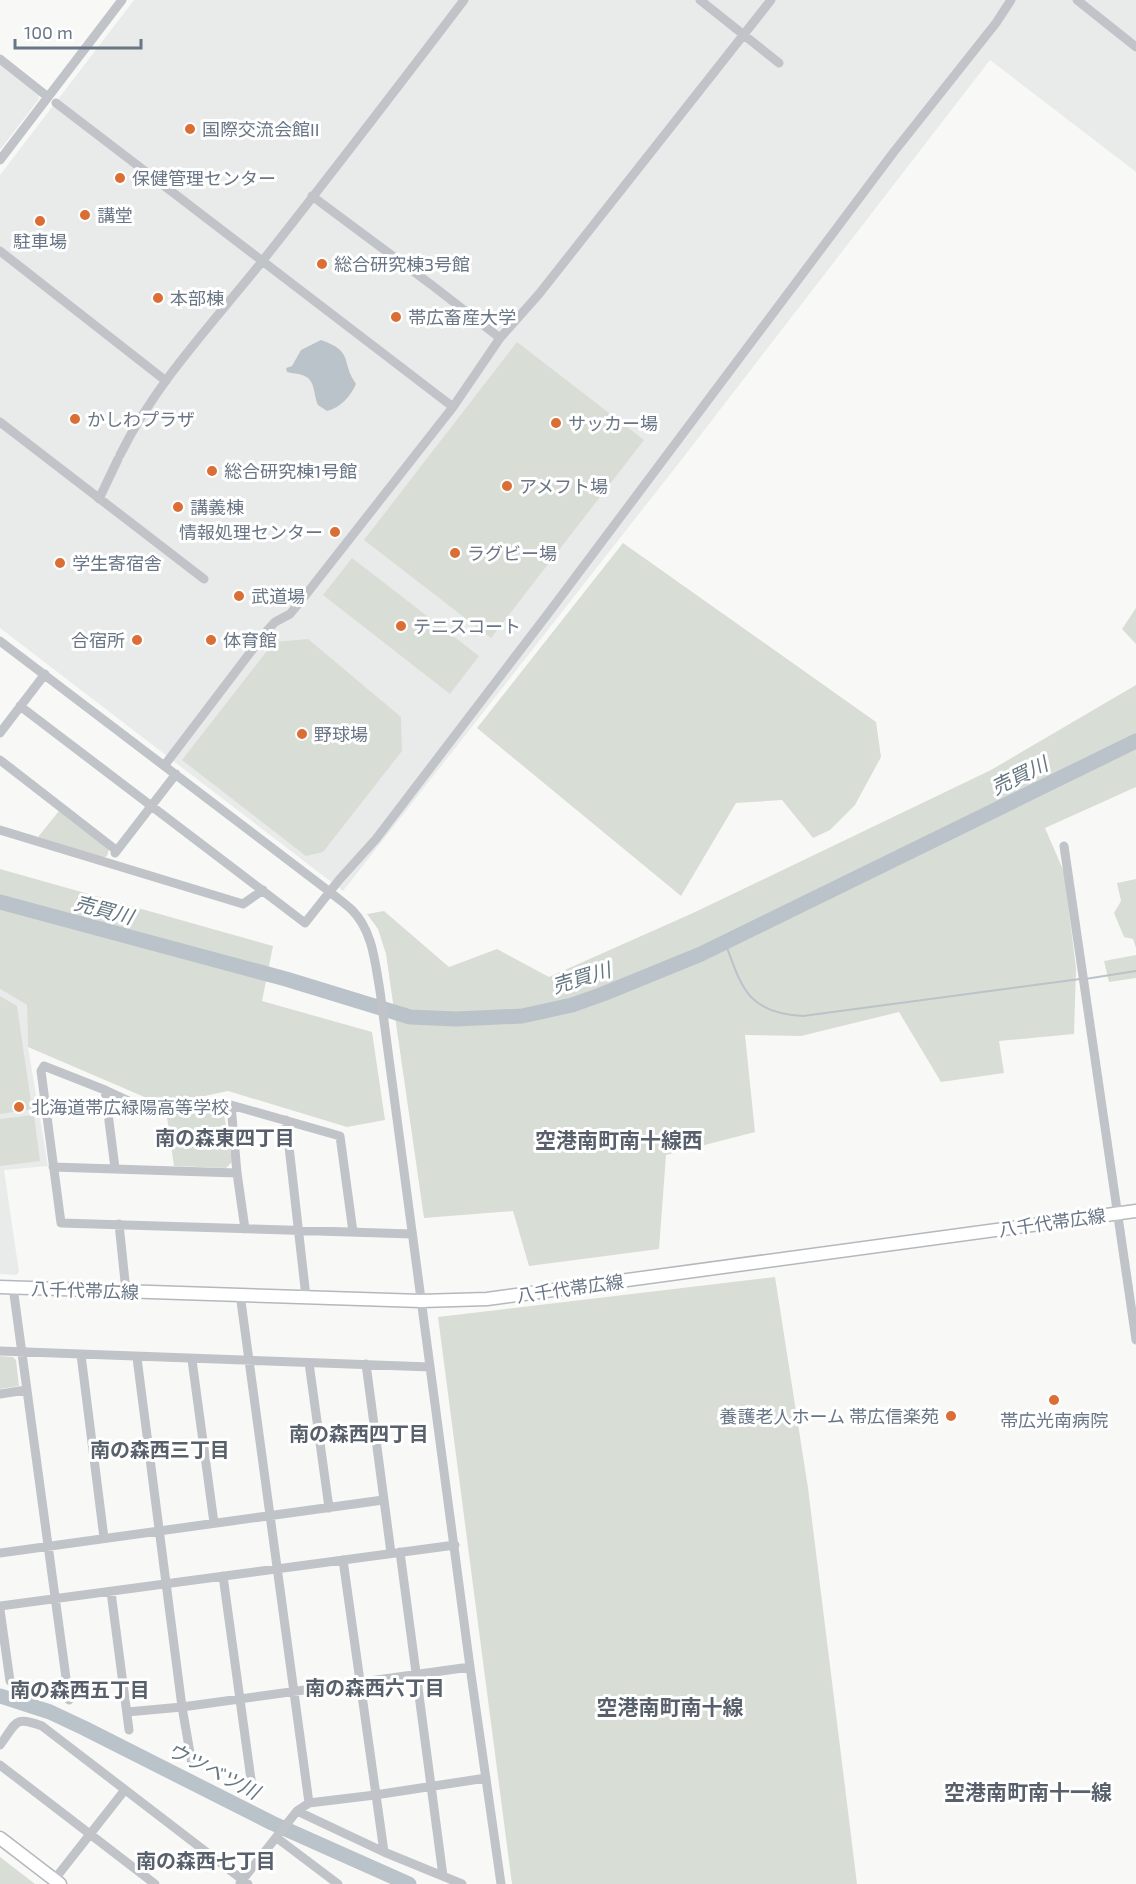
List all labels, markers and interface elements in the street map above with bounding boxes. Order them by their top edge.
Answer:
scale bar [15,12,141,50]
text: 100 m [24,21,73,43]
place label: 国際交流会館II [202,118,319,140]
marker: 国際交流会館II [183,122,197,136]
place label: 保健管理センター [132,167,276,189]
marker: 保健管理センター [113,171,127,185]
place label: 講堂 [97,204,133,226]
marker: 講堂 [78,208,92,222]
marker: 駐車場 [33,214,47,228]
place label: 駐車場 [13,230,67,252]
place label: 総合研究棟3号館 [334,253,470,275]
marker: 総合研究棟3号館 [315,257,329,271]
place label: 本部棟 [170,287,224,309]
marker: 本部棟 [151,291,165,305]
place label: 帯広畜産大学 [408,306,516,328]
marker: 帯広畜産大学 [389,310,403,324]
place label: かしわプラザ [87,408,195,430]
marker: かしわプラザ [68,412,82,426]
place label: サッカー場 [568,412,658,434]
marker: サッカー場 [549,416,563,430]
place label: 総合研究棟1号館 [224,460,357,482]
marker: 総合研究棟1号館 [205,464,219,478]
place label: アメフト場 [519,475,608,497]
marker: アメフト場 [500,479,514,493]
place label: 講義棟 [190,496,244,518]
marker: 講義棟 [171,500,185,514]
place label: 情報処理センター [179,521,323,543]
marker: 情報処理センター [328,525,342,539]
place label: ラグビー場 [467,542,557,564]
marker: ラグビー場 [448,546,462,560]
place label: 学生寄宿舎 [72,552,162,574]
marker: 学生寄宿舎 [53,556,67,570]
place label: 武道場 [251,585,305,607]
marker: 武道場 [232,589,246,603]
place label: テニスコート [413,615,521,637]
marker: テニスコート [394,619,408,633]
place label: 合宿所 [71,629,125,651]
place label: 体育館 [223,629,277,651]
marker: 合宿所 [130,633,144,647]
marker: 体育館 [204,633,218,647]
place label: 野球場 [314,723,368,745]
marker: 野球場 [295,727,309,741]
water label: 売買川 [987,750,1053,799]
water label: 売買川 [72,890,138,929]
water label: 売買川 [549,956,615,997]
place label: 北海道帯広緑陽高等学校 [31,1096,229,1118]
marker: 北海道帯広緑陽高等学校 [12,1100,26,1114]
district label: 南の森東四丁目 [155,1125,295,1149]
district label: 空港南町南十線西 [535,1127,703,1152]
street label: 八千代帯広線 [997,1204,1107,1240]
street label: 八千代帯広線 [515,1270,625,1306]
street label: 八千代帯広線 [31,1277,139,1303]
marker: 帯広光南病院 [1047,1393,1061,1407]
place label: 養護老人ホーム 帯広信楽苑 [720,1405,939,1427]
marker: 養護老人ホーム 帯広信楽苑 [944,1409,958,1423]
place label: 帯広光南病院 [1000,1409,1108,1431]
district label: 南の森西四丁目 [289,1421,429,1445]
district label: 南の森西三丁目 [90,1437,230,1461]
district label: 南の森西六丁目 [305,1675,445,1699]
district label: 南の森西五丁目 [10,1677,150,1701]
district label: 空港南町南十線 [597,1694,744,1719]
water label: ウツベツ川 [164,1737,266,1804]
district label: 空港南町南十一線 [944,1779,1112,1804]
district label: 南の森西七丁目 [136,1848,276,1872]

